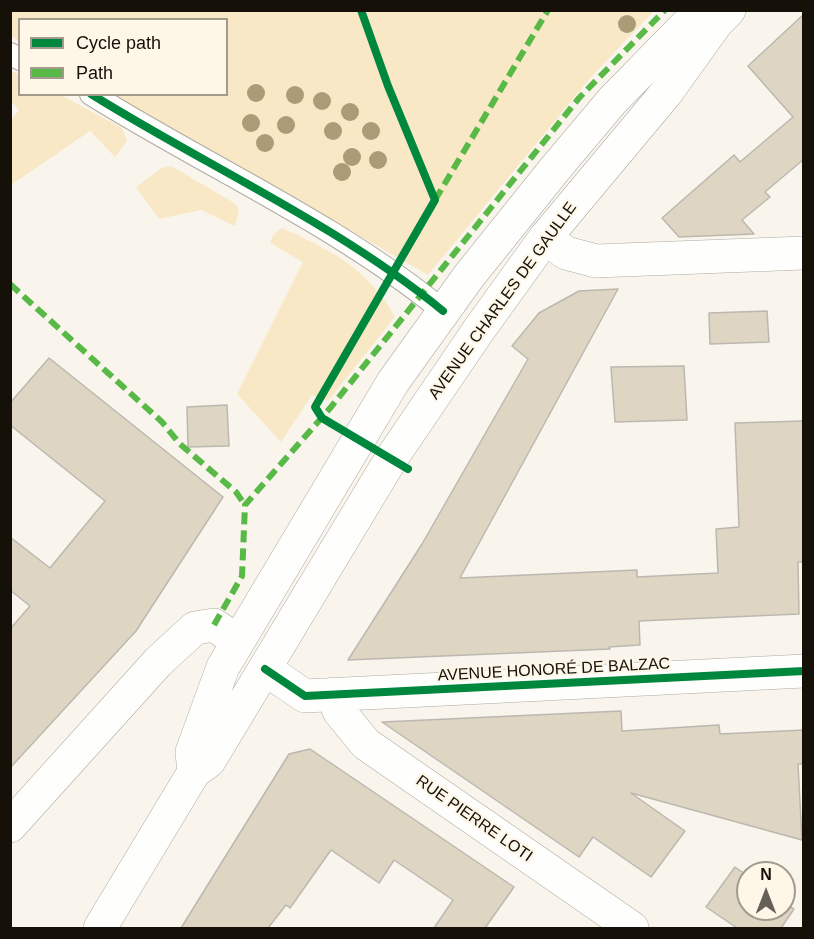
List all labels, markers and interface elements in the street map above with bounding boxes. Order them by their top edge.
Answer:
legend [18,18,228,96]
text: Cycle path [76,33,161,53]
text: Path [76,63,113,83]
street label: AVENUE CHARLES DE GAULLE [425,199,581,403]
street label: AVENUE HONORÉ DE BALZAC [437,654,671,686]
street label: RUE PIERRE LOTI [412,772,536,866]
north arrow [736,861,796,921]
text: N [760,866,772,883]

